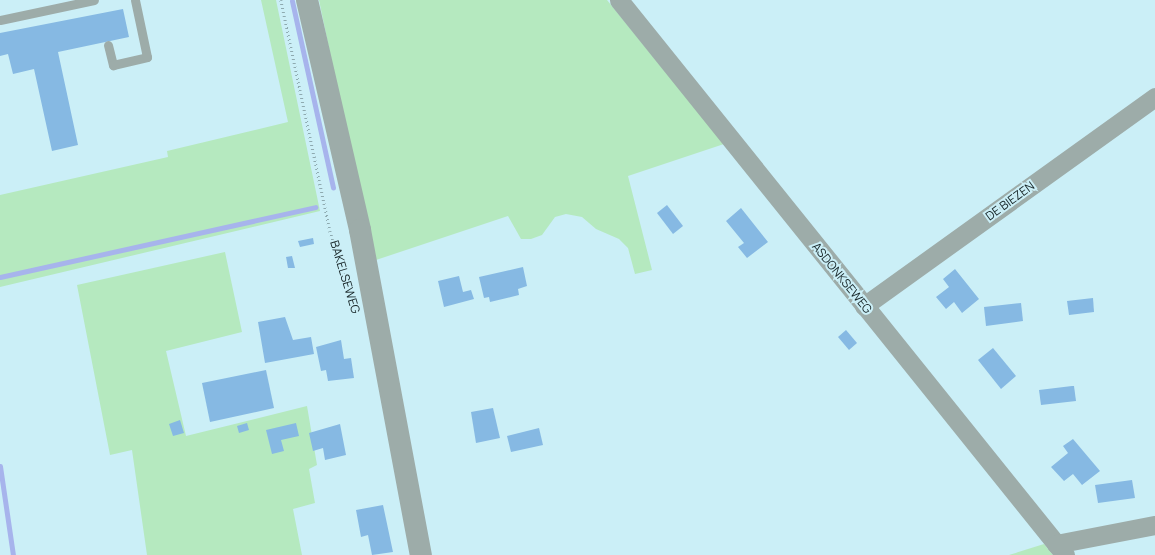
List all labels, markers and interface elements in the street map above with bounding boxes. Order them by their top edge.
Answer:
street label: DE BIEZEN [983,179,1037,223]
street label: BAKELSEWEG [327,239,363,315]
street label: ASDONKSEWEG [809,240,875,316]

